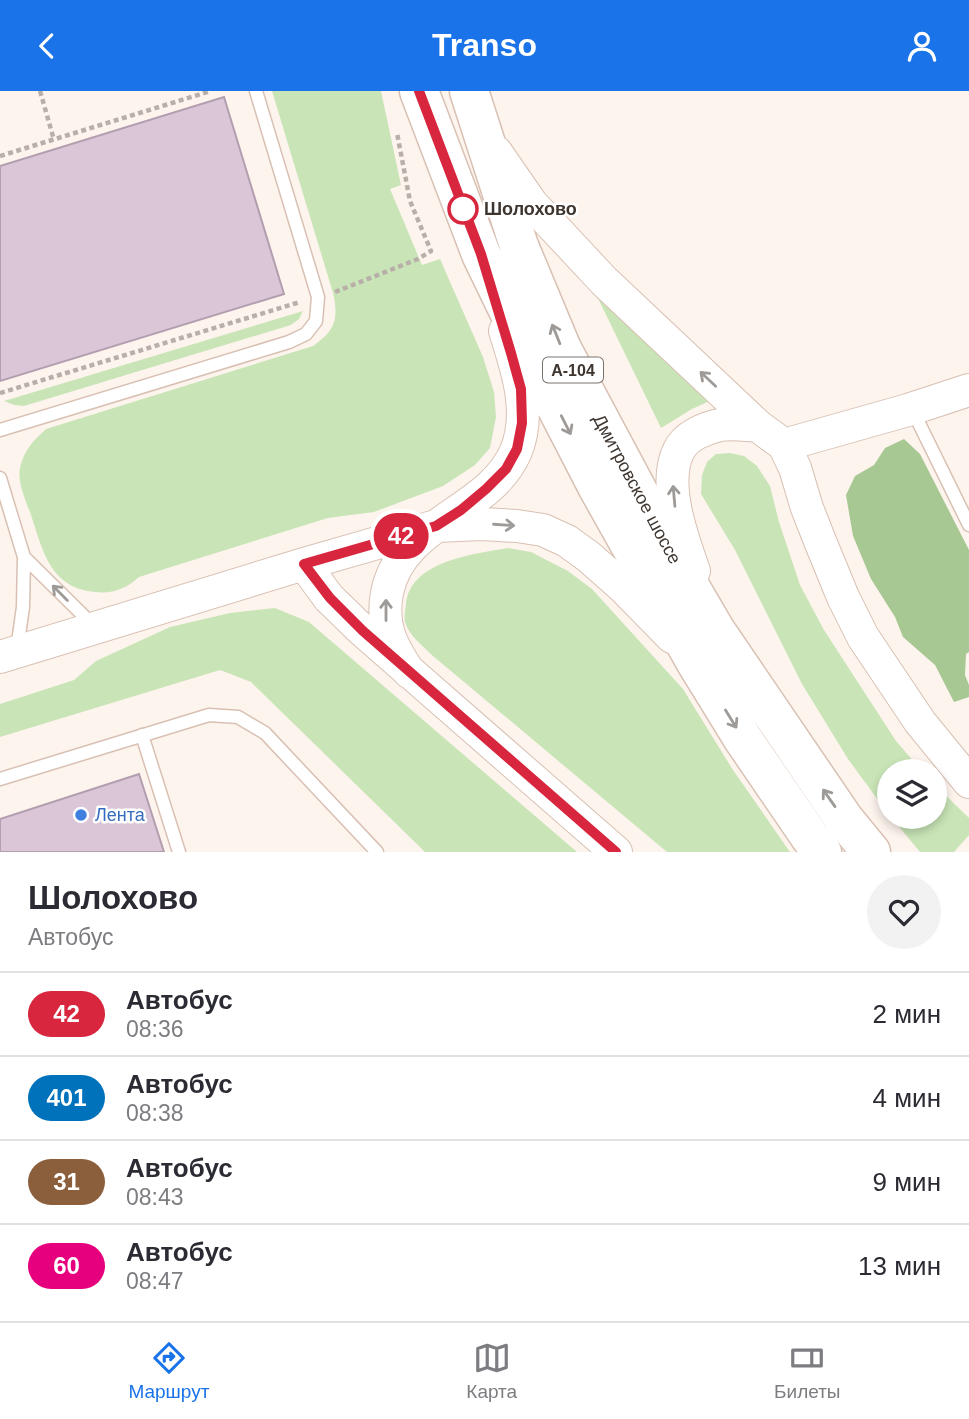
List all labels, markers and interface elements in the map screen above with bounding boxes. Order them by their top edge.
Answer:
icon: back [28,27,66,65]
text: Transo [432,27,537,63]
icon: person [903,27,941,65]
marker: Шолохово [448,194,478,224]
place label: Шолохово [484,199,577,219]
one-way arrow [548,324,561,345]
road number: А-104 [543,357,603,383]
one-way arrow [700,370,717,387]
street label: Дмитровское шоссе [589,411,685,567]
one-way arrow [559,414,573,435]
one-way arrow [667,485,680,508]
line badge: 42 [370,513,432,559]
one-way arrow [492,519,514,532]
text: 42 [388,522,414,549]
one-way arrow [51,585,68,602]
one-way arrow [379,598,393,621]
one-way arrow [723,709,738,728]
map controls [877,759,947,829]
button: layers [877,759,947,829]
one-way arrow [822,788,836,808]
place label: Лента [95,805,146,825]
marker: Лента [73,807,89,823]
button: heart [867,875,941,949]
text: Шолохово [28,879,198,916]
text: Автобус [28,924,114,950]
text: Автобус [126,985,233,1015]
text: 2 мин [873,999,941,1029]
text: 42 [53,1000,80,1027]
text: 08:36 [126,1016,184,1042]
text: Автобус [126,1069,233,1099]
text: 4 мин [873,1083,941,1113]
text: 401 [46,1084,87,1111]
text: 08:38 [126,1100,184,1126]
text: Автобус [126,1153,233,1183]
text: 9 мин [873,1167,941,1197]
text: 31 [53,1168,80,1195]
text: 08:43 [126,1184,184,1210]
text: Автобус [126,1237,233,1267]
text: 13 мин [858,1251,941,1281]
text: 60 [53,1252,80,1279]
text: 08:47 [126,1268,184,1294]
tab: Маршрут [128,1339,209,1403]
tab: Карта [466,1339,517,1403]
tab: Билеты [774,1339,841,1403]

